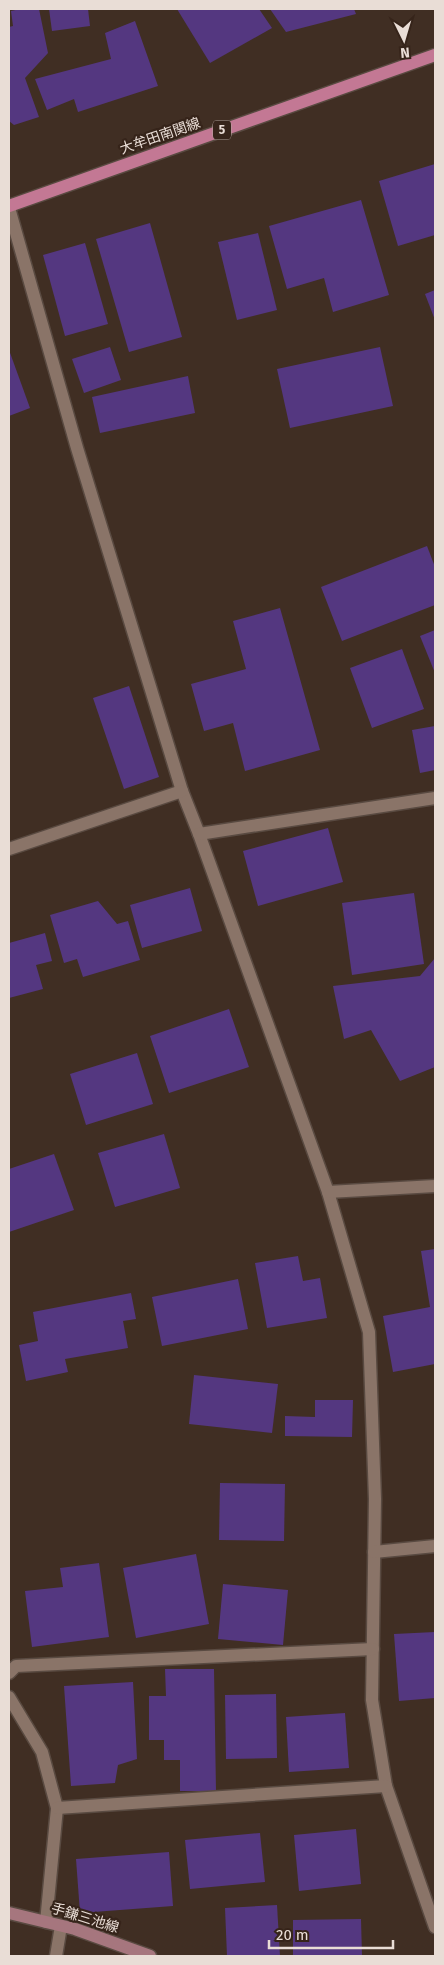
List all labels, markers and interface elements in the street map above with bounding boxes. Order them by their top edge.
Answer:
north arrow [379,15,429,65]
text: N [400,44,410,61]
street label: 大牟田南関線 [118,114,202,158]
road number: 5 [213,120,231,140]
street label: 手鎌三池線 [49,1900,121,1936]
scale bar [269,1918,393,1950]
text: 20 m [276,1926,309,1944]

